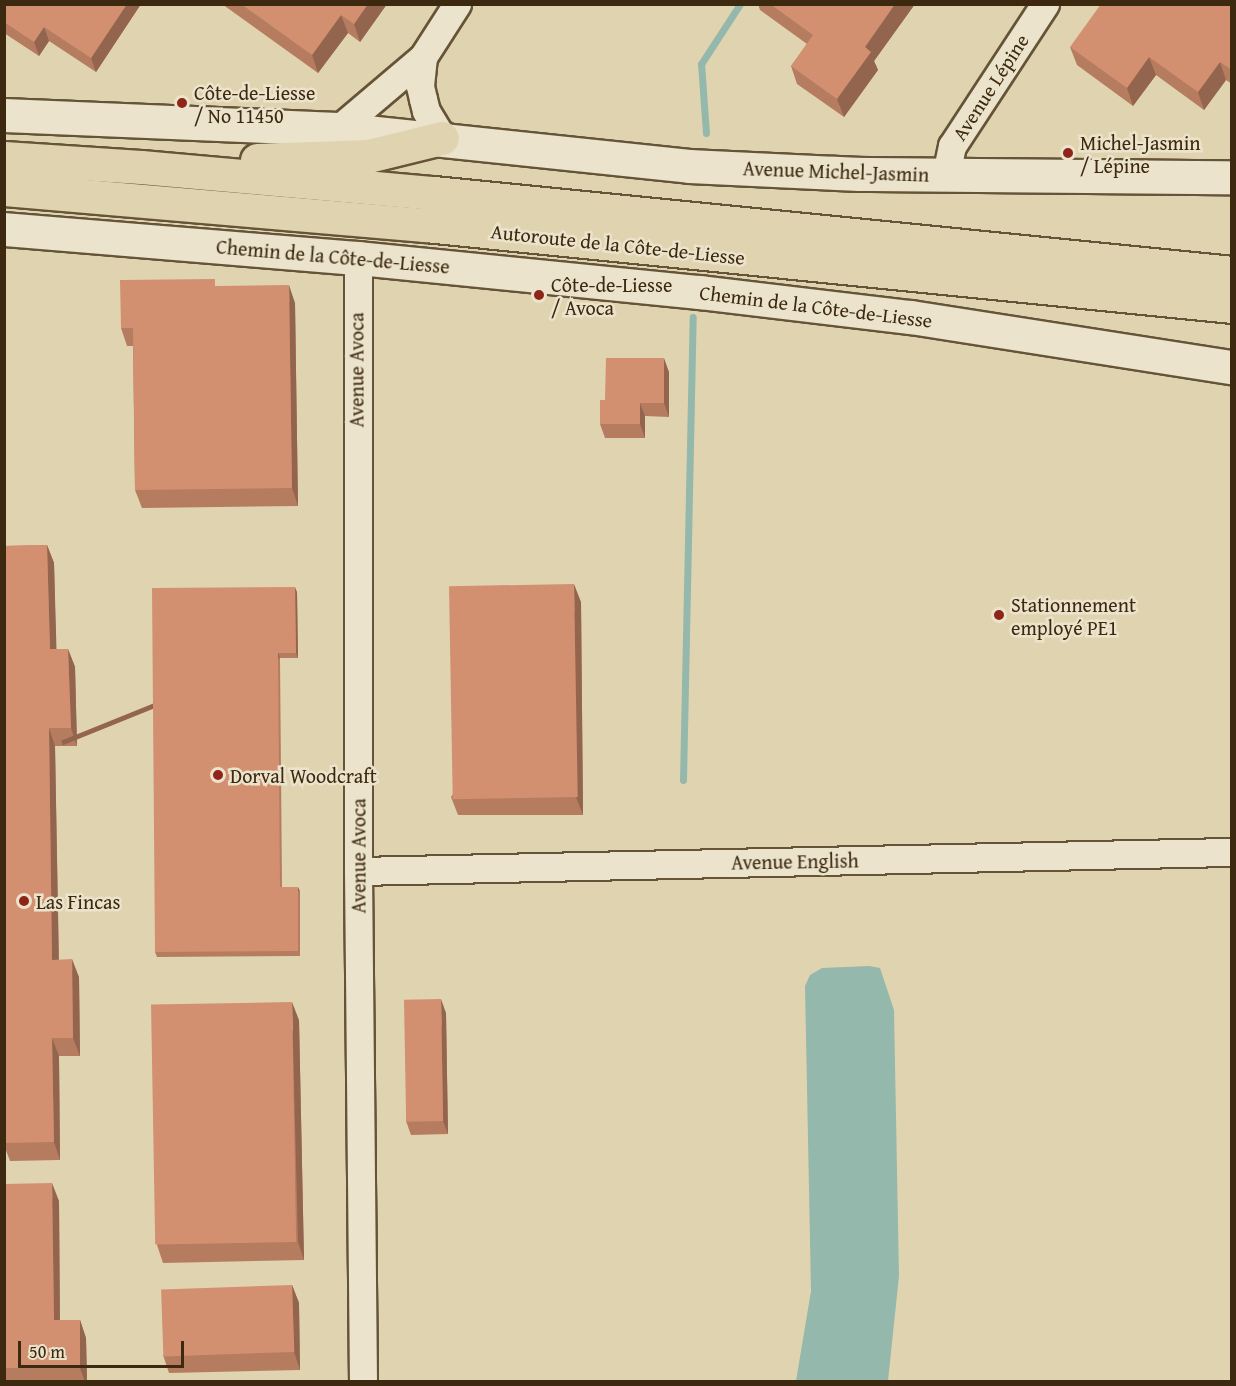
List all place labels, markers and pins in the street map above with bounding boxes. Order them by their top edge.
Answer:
place label: Côte-de-Liesse / No 11450 [194,80,315,127]
marker: Côte-de-Liesse / No 11450 [175,96,189,110]
place label: Michel-Jasmin / Lépine [1080,130,1201,177]
marker: Michel-Jasmin / Lépine [1061,146,1075,160]
place label: Côte-de-Liesse / Avoca [551,272,672,319]
marker: Côte-de-Liesse / Avoca [532,288,546,302]
place label: Stationnement employé PE1 [1011,592,1136,639]
marker: Stationnement employé PE1 [992,608,1006,622]
place label: Dorval Woodcraft [230,763,377,787]
marker: Dorval Woodcraft [211,768,225,782]
place label: Las Fincas [36,889,120,913]
marker: Las Fincas [17,894,31,908]

